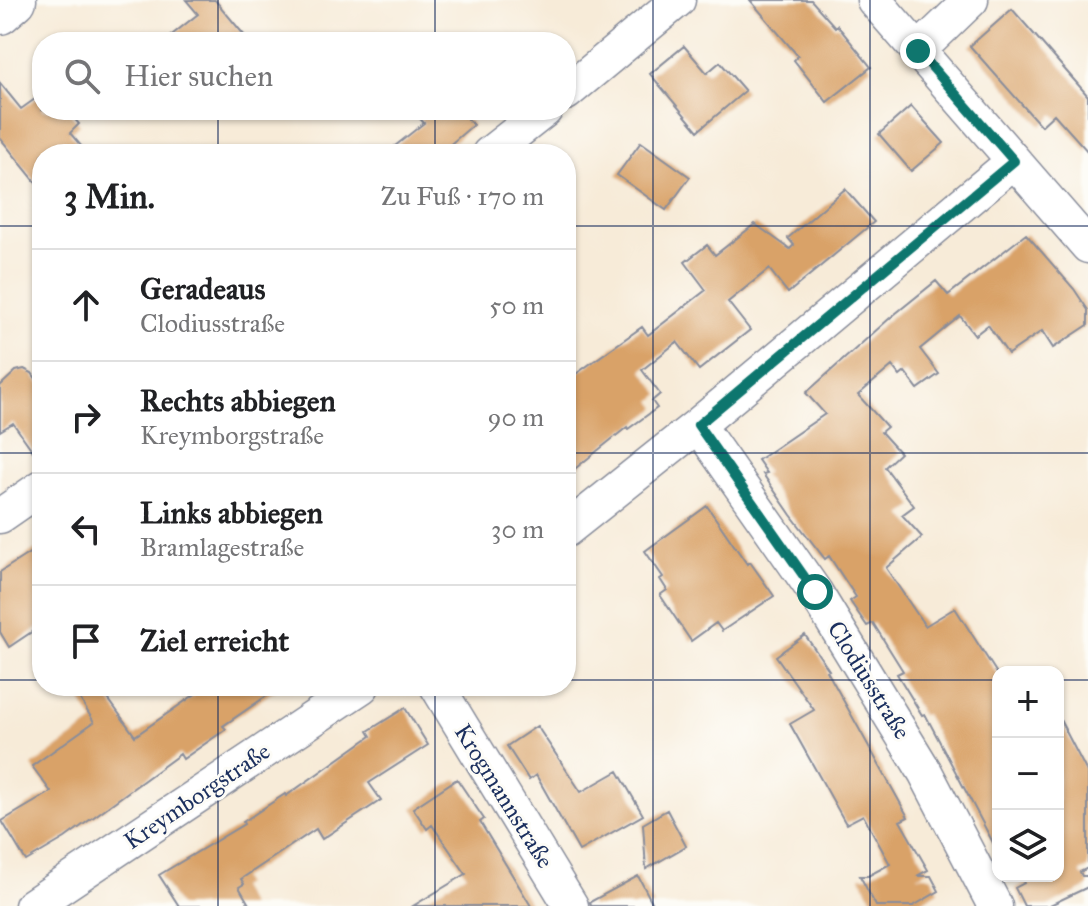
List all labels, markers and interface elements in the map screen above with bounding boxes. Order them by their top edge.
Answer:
search box [32,32,576,120]
route end [900,33,936,69]
icon: search [60,54,104,98]
text: Hier suchen [124,58,273,94]
text: 3 Min. [64,176,155,217]
text: Zu Fuß · 170 m [381,180,544,212]
text: Geradeaus [140,271,266,307]
icon: ahead [64,283,108,327]
text: 50 m [489,289,544,321]
text: Clodiusstraße [140,307,285,339]
text: Rechts abbiegen [140,383,336,419]
icon: right [64,395,108,439]
text: 90 m [487,401,544,433]
text: Kreymborgstraße [140,419,324,451]
text: Links abbiegen [140,495,323,531]
icon: left [64,507,108,551]
text: 30 m [491,513,544,545]
text: Bramlagestraße [140,531,304,563]
route start [797,574,833,610]
street label: Clodiusstraße [821,615,917,745]
icon: arrive [64,619,108,663]
text: Ziel erreicht [140,623,289,659]
map controls [992,666,1064,882]
button: + [992,666,1064,738]
street label: Krogmannstraße [448,718,560,874]
street label: Kreymborgstraße [118,736,276,856]
button: − [992,738,1064,810]
button: layers [992,810,1064,882]

